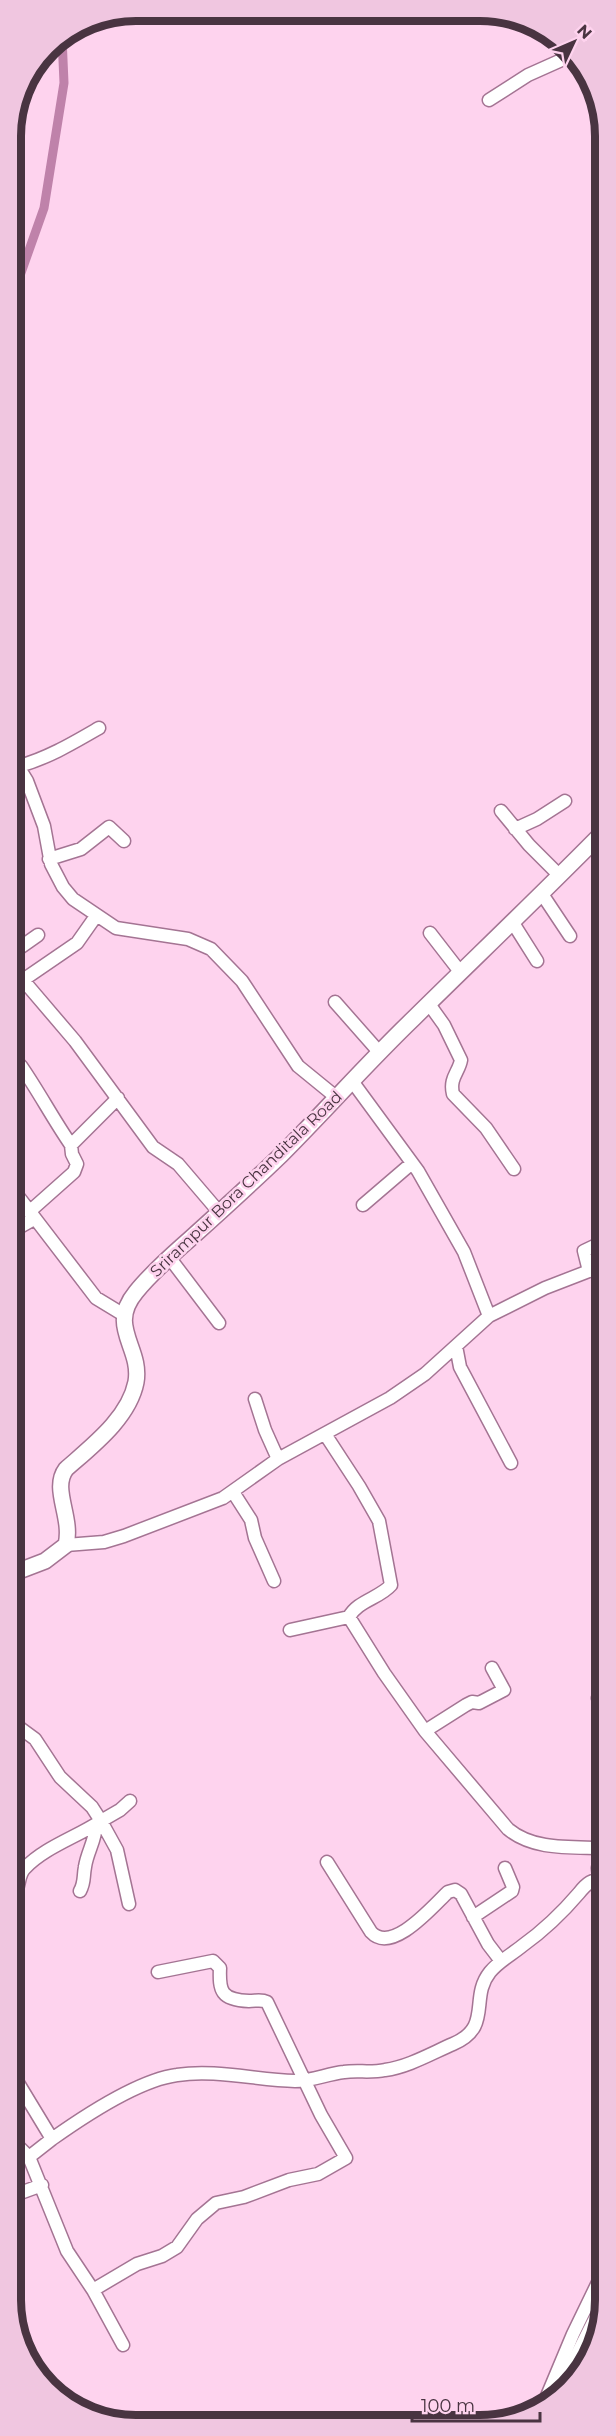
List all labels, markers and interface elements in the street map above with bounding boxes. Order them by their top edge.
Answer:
north arrow [544,12,604,72]
text: N [573,21,596,43]
street label: Srirampur Bora Chanditala Road [146,1087,346,1281]
scale bar [412,2385,540,2423]
text: 100 m [421,2395,475,2417]

